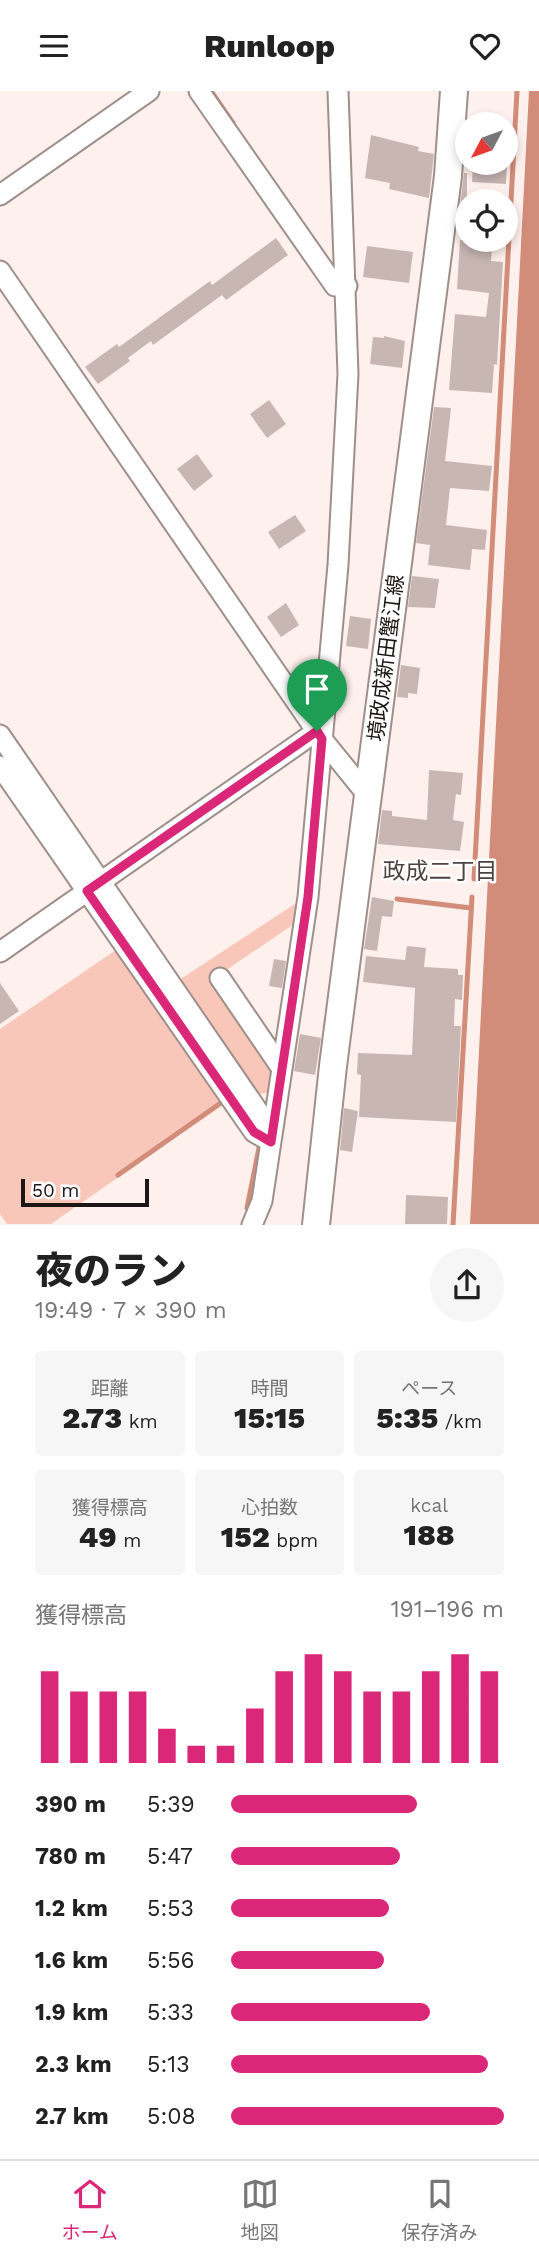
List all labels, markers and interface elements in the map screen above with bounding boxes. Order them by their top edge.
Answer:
icon: menu [35,27,73,65]
text: Runloop [204,27,335,65]
icon: heart [466,27,504,65]
north arrow [455,112,518,175]
map controls [455,112,518,252]
button: locate [455,189,518,252]
street label: 境政成新田蟹江線 [363,573,408,743]
pin [287,659,347,731]
icon: arrive [298,670,336,708]
district label: 政成二丁目 [383,858,498,885]
scale bar [21,1175,149,1207]
text: 50 m [32,1179,79,1202]
button: share [430,1248,504,1322]
text: 夜のラン [35,1249,187,1293]
text: 19:49 · 7 × 390 m [35,1297,227,1324]
text: 距離 [91,1377,129,1400]
text: 時間 [250,1377,289,1400]
text: ペース [401,1377,457,1400]
text: 2.73 [62,1400,122,1435]
text: 15:15 [234,1400,305,1435]
text: 5:35 [376,1400,438,1435]
text: km [122,1410,158,1433]
text: /km [438,1410,482,1433]
text: kcal [410,1494,448,1517]
text: 獲得標高 [72,1496,148,1519]
text: 心拍数 [241,1496,298,1519]
text: 188 [404,1517,455,1552]
text: 49 [78,1519,117,1554]
text: 152 [221,1519,270,1554]
text: m [117,1529,141,1552]
text: bpm [270,1529,318,1552]
text: 191–196 m [391,1596,504,1623]
text: 獲得標高 [35,1602,127,1629]
text: 390 m [35,1791,106,1818]
text: 5:39 [147,1791,195,1818]
text: 780 m [35,1843,106,1870]
text: 5:47 [147,1843,193,1870]
text: 1.2 km [35,1895,108,1922]
text: 5:53 [147,1895,194,1922]
text: 1.6 km [35,1947,108,1974]
text: 5:56 [147,1947,195,1974]
text: 1.9 km [35,1999,108,2026]
text: 5:33 [147,1999,194,2026]
text: 2.3 km [35,2051,112,2078]
text: 5:13 [147,2051,190,2078]
text: 2.7 km [35,2103,109,2130]
text: 5:08 [147,2103,196,2130]
tab: ホーム [61,2175,118,2244]
tab: 地図 [241,2175,279,2244]
tab: 保存済み [402,2175,478,2244]

